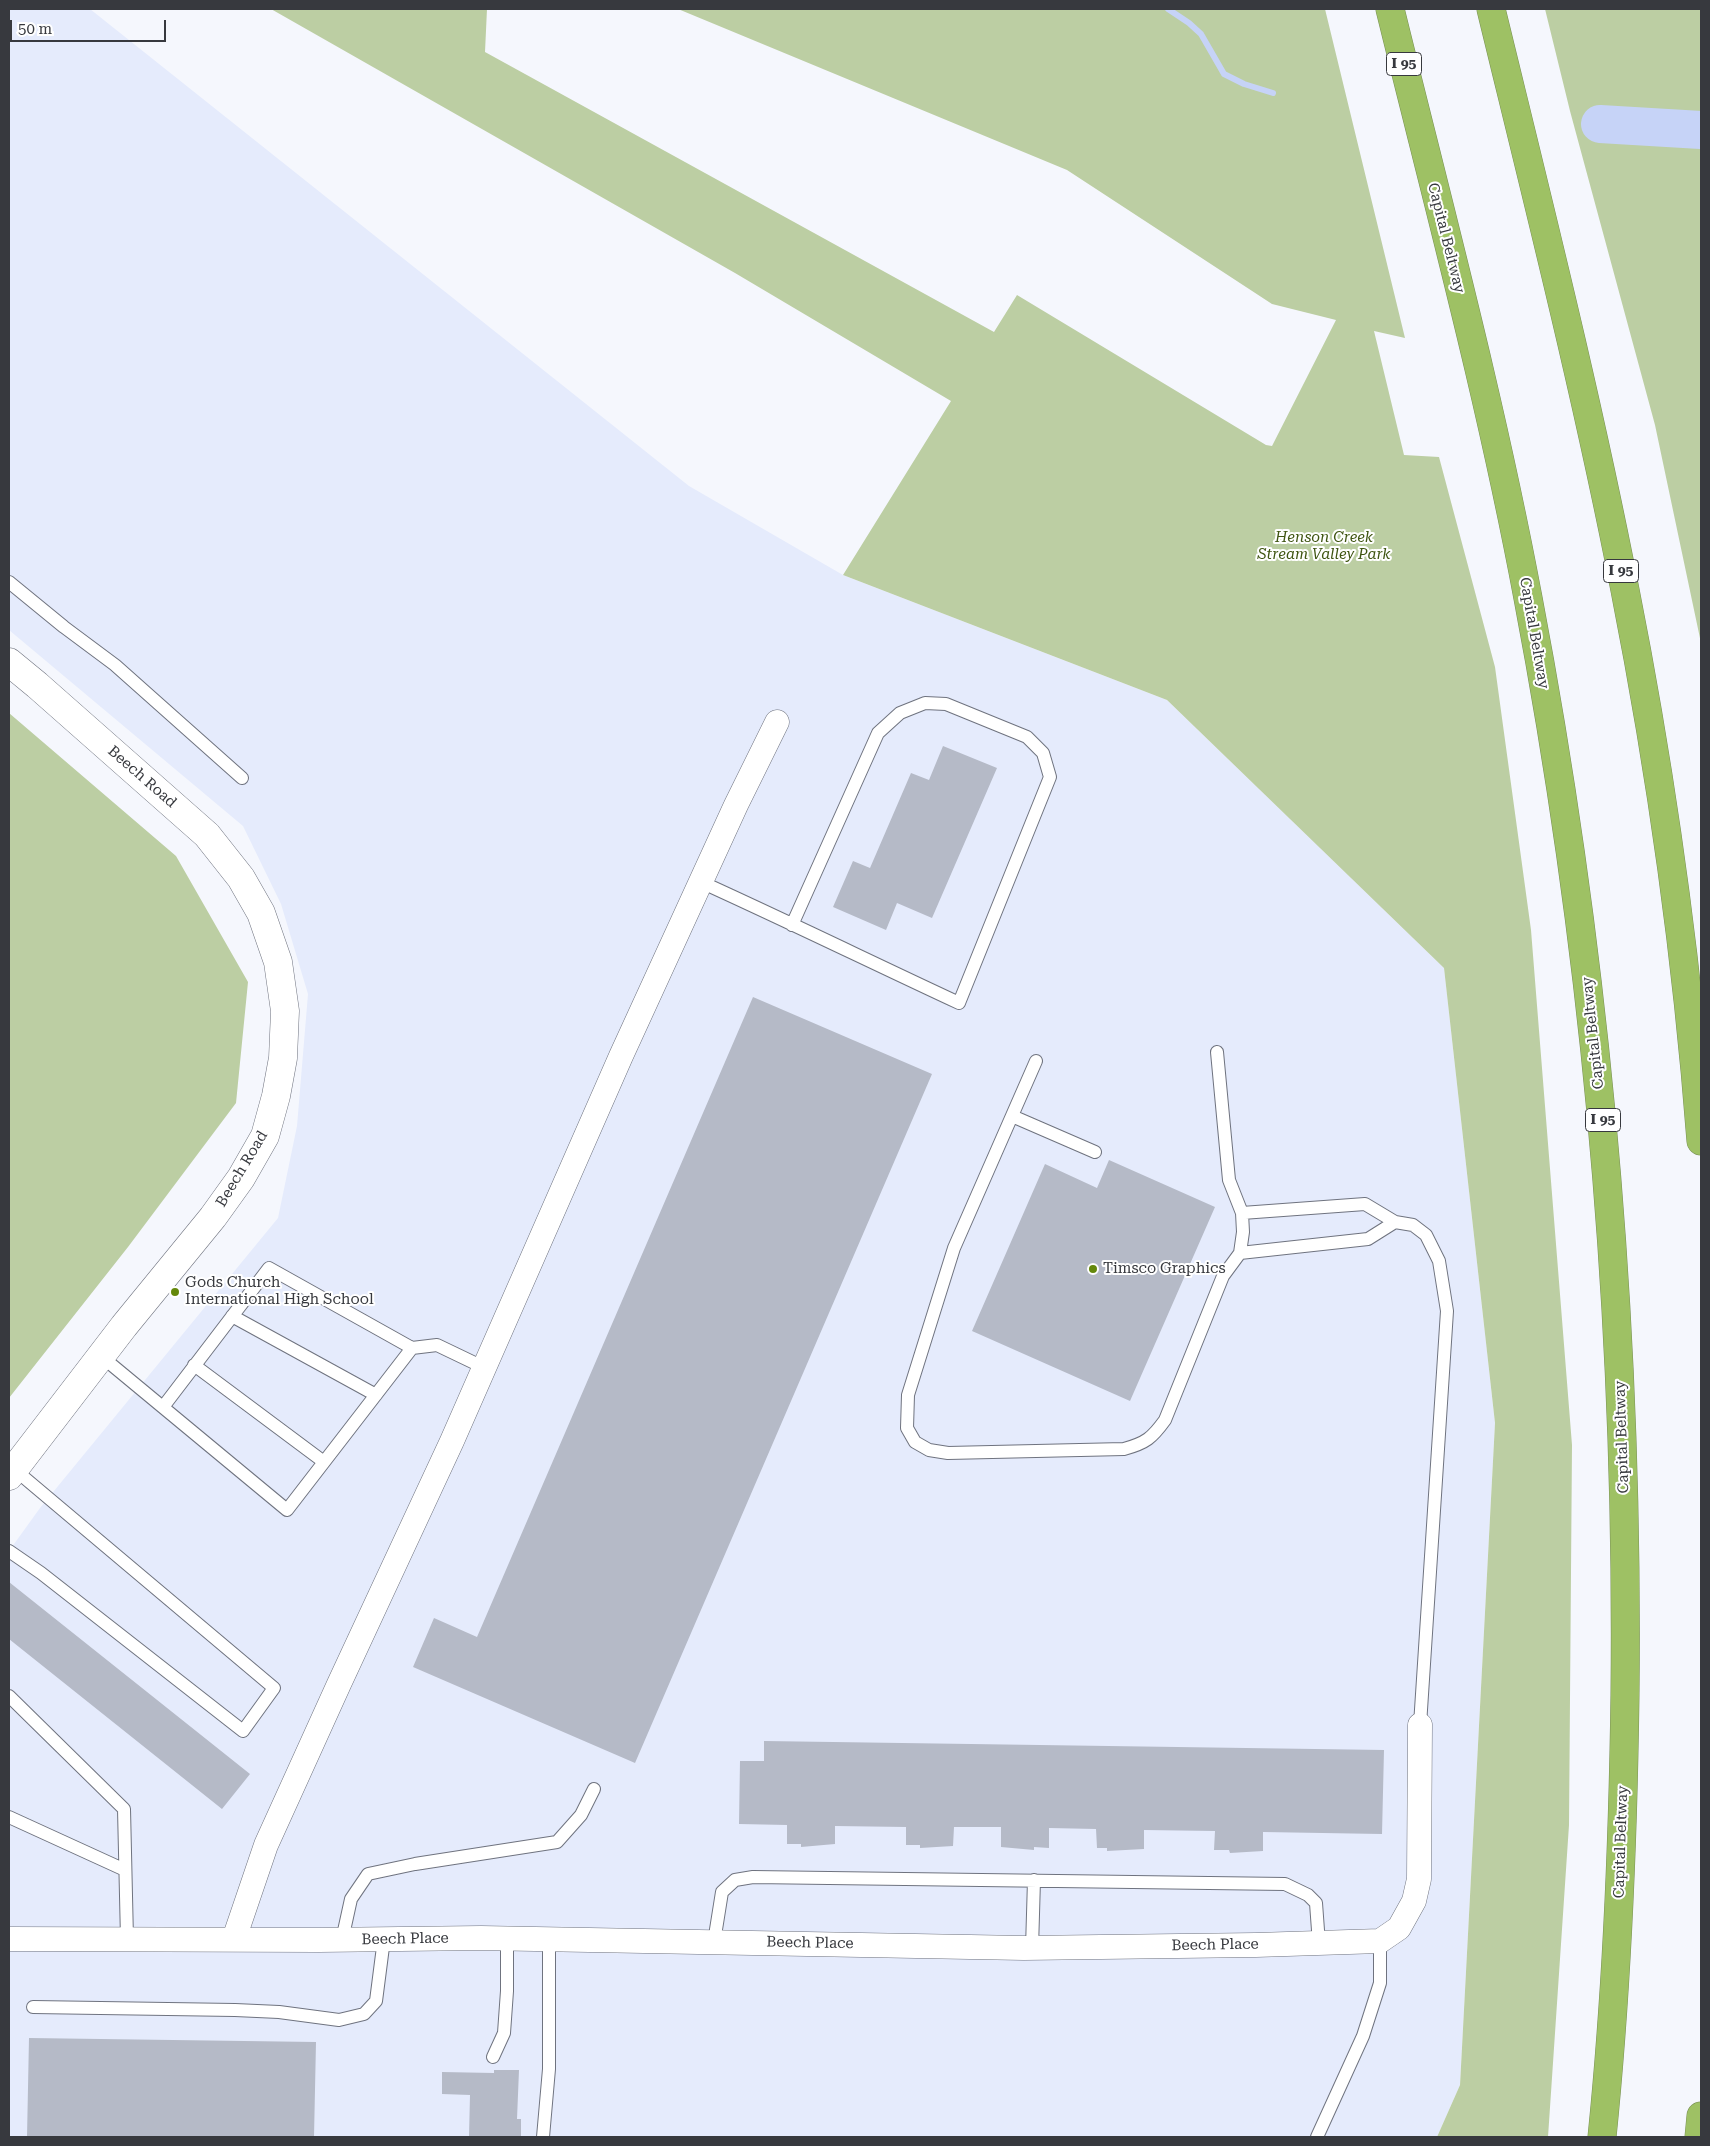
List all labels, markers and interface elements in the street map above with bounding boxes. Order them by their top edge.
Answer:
scale bar [12,10,169,42]
text: 50 m [18,20,52,38]
road number: I 95 [1386,52,1422,76]
street label: Capital Beltway [1424,181,1468,295]
park label: Henson Creek Stream Valley Park [1257,529,1391,564]
road number: I 95 [1604,560,1638,582]
street label: Capital Beltway [1515,576,1553,690]
street label: Beech Road [104,742,180,812]
street label: Capital Beltway [1578,976,1608,1090]
road number: I 95 [1586,1108,1620,1132]
street label: Beech Road [212,1128,272,1210]
place label: Timsco Graphics [1103,1260,1226,1278]
marker: Timsco Graphics [1087,1263,1099,1275]
place label: Gods Church International High School [185,1274,374,1309]
marker: Gods Church International High School [169,1286,181,1298]
street label: Capital Beltway [1611,1380,1633,1494]
street label: Capital Beltway [1610,1785,1632,1899]
street label: Beech Place [361,1929,449,1949]
street label: Beech Place [766,1933,854,1953]
street label: Beech Place [1171,1935,1259,1955]

